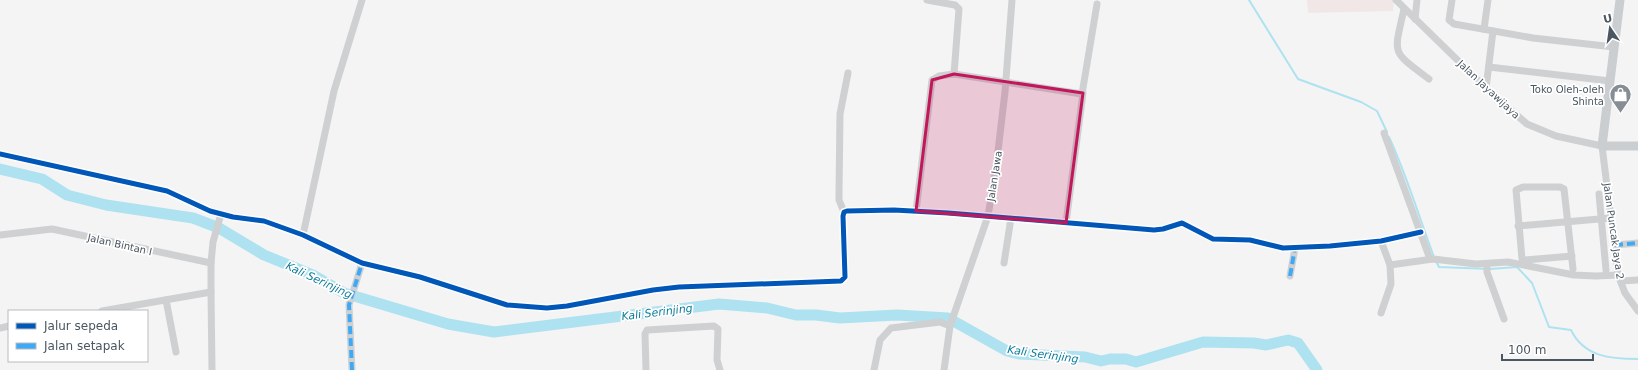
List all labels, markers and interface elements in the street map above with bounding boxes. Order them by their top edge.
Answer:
north arrow [1590,8,1630,48]
text: U [1602,11,1614,26]
street label: Jalan Jayawijaya [1455,57,1522,121]
shop icon: Toko Oleh-oleh Shinta [1607,82,1633,115]
place label: Toko Oleh-oleh Shinta [1529,84,1604,107]
street label: Jalan Jawa [985,150,1004,203]
street label: Jalan Puncak Jaya 2 [1601,181,1626,280]
street label: Jalan Bintan I [86,231,153,257]
water label: Kali Serinjing [284,259,354,301]
water label: Kali Serinjing [621,302,693,323]
legend [8,310,148,362]
text: Jalur sepeda [43,319,118,333]
scale bar [1502,336,1593,362]
text: Jalan setapak [43,339,125,353]
water label: Kali Serinjing [1007,343,1079,366]
text: 100 m [1508,343,1546,357]

